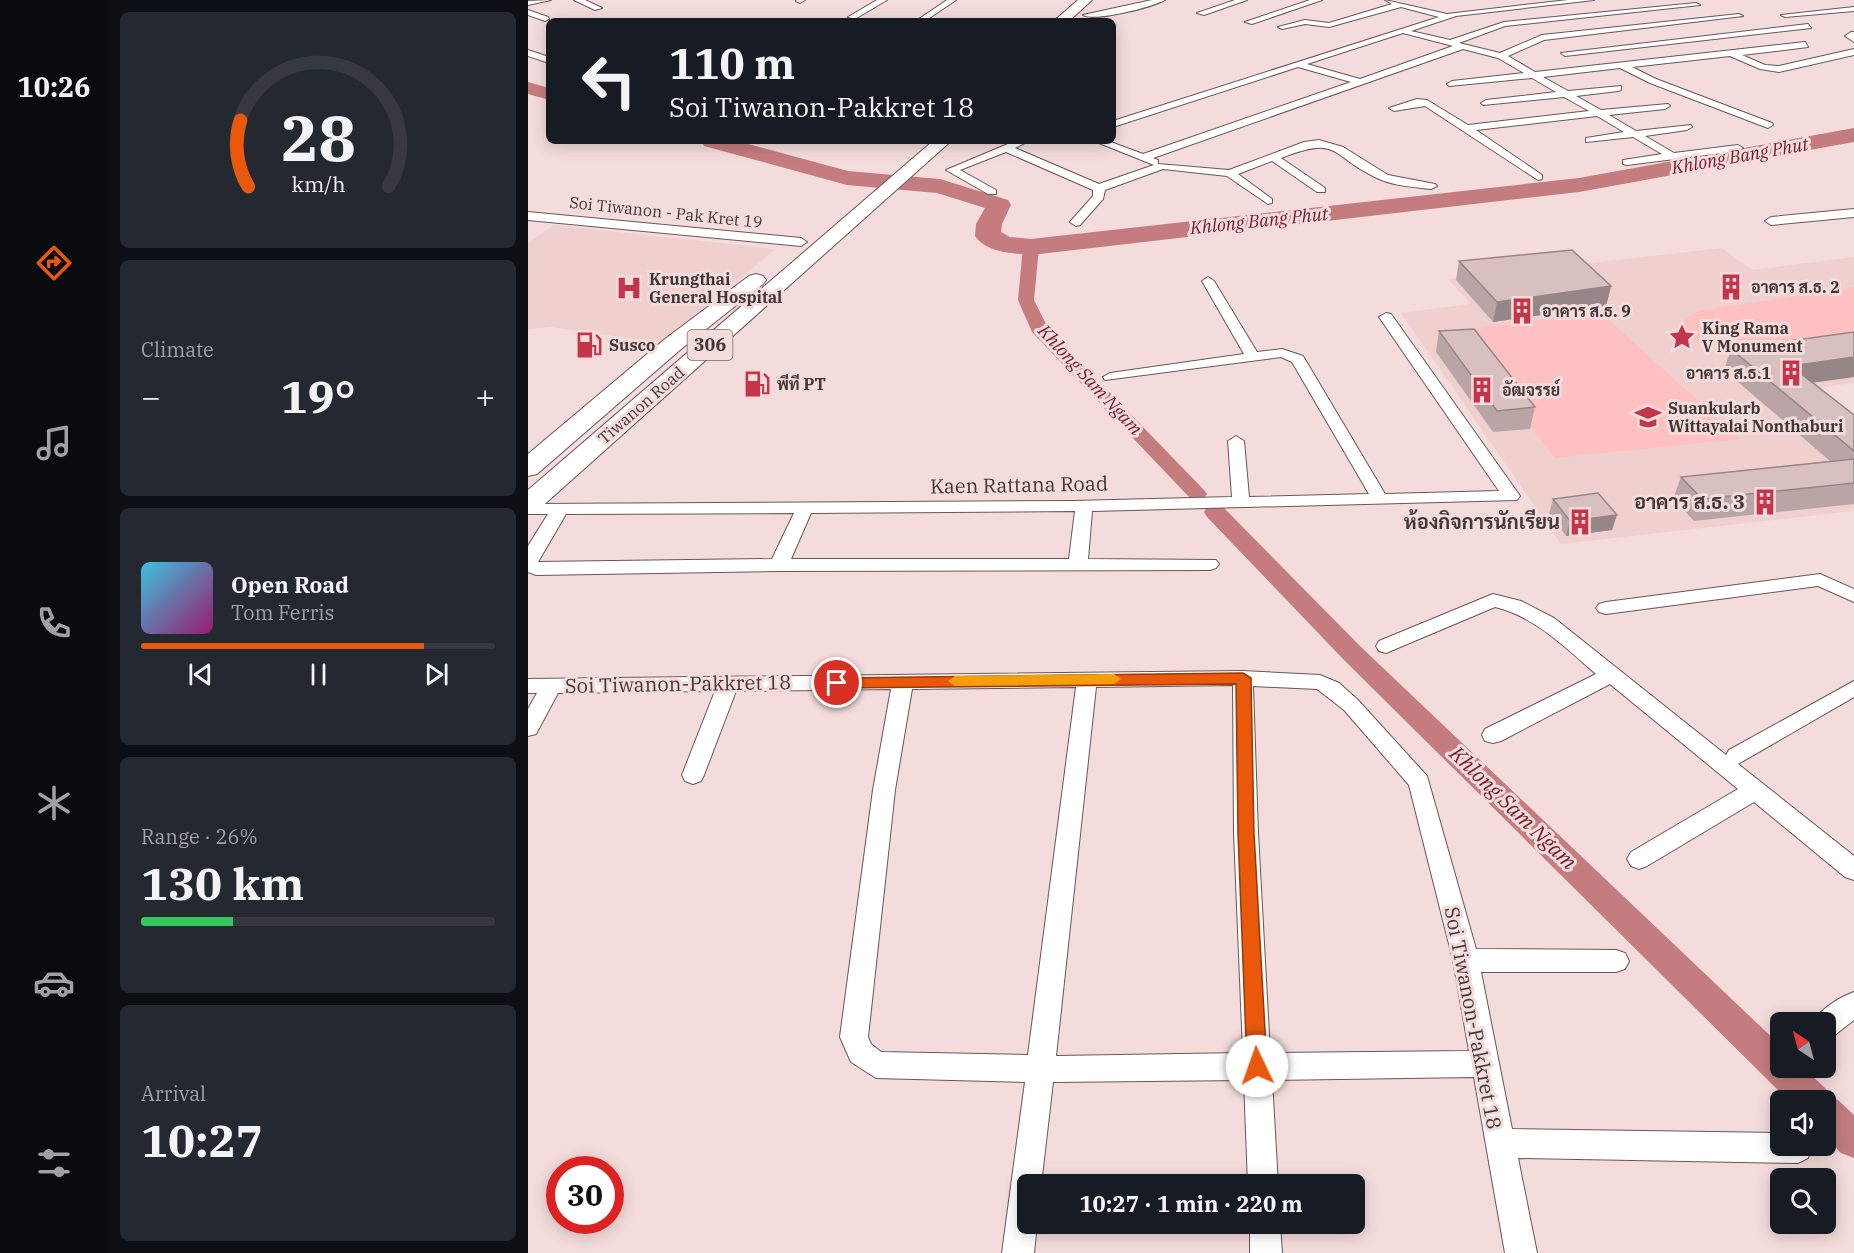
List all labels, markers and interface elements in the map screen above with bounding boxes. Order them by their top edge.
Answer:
text: 110 m [669,36,795,91]
icon: left [570,42,648,120]
text: 10:26 [18,69,90,104]
text: Soi Tiwanon-Pakkret 18 [669,89,974,124]
text: 28 [281,97,355,178]
water label: Khlong Bang Phut [1669,132,1811,179]
text: km/h [291,170,345,198]
street label: Soi Tiwanon - Pak Kret 19 [569,192,763,232]
water label: Khlong Bang Phut [1188,202,1330,239]
icon: directions [33,242,75,284]
place label: Krungthai General Hospital [649,269,782,307]
building icon: อาคาร ส.ธ. 2 [1716,272,1746,302]
hospital icon: Krungthai General Hospital [614,273,644,303]
place label: อาคาร ส.ธ. 2 [1751,277,1840,297]
building icon: อาคาร ส.ธ. 9 [1507,296,1537,326]
place label: อาคาร ส.ธ. 9 [1542,301,1631,321]
place label: King Rama V Monument [1702,318,1803,356]
water label: Khlong Sam Ngam [1033,319,1147,440]
place icon: King Rama V Monument [1667,322,1697,352]
fuel station icon: Susco [574,330,604,360]
road number: 306 [688,330,732,360]
place label: Susco [609,335,655,355]
text: Climate [141,336,214,363]
building icon: อาคาร ส.ธ.1 [1776,358,1806,388]
street label: Tiwanon Road [594,362,688,448]
place label: อาคาร ส.ธ.1 [1686,363,1771,383]
text: 19° [280,367,356,425]
fuel station icon: พีที PT [742,369,772,399]
place label: พีที PT [777,374,826,394]
text: − [141,375,161,418]
text: + [475,375,495,418]
building icon: อัฒจรรย์ [1467,375,1497,405]
place label: อัฒจรรย์ [1502,379,1561,400]
place label: Suankularb Wittayalai Nonthaburi [1668,398,1843,436]
school or university icon: Suankularb Wittayalai Nonthaburi [1633,402,1663,432]
icon: music [33,422,75,464]
street label: Kaen Rattana Road [930,469,1108,500]
building icon: อาคาร ส.ธ. 3 [1750,487,1780,517]
place label: อาคาร ส.ธ. 3 [1634,488,1745,515]
building icon: ห้องกิจการนักเรียน [1565,507,1595,537]
place label: ห้องกิจการนักเรียน [1404,508,1560,535]
text: Open Road [231,570,349,599]
text: Tom Ferris [231,599,334,626]
icon: phone [33,602,75,644]
pin [811,657,862,708]
icon: previous [184,658,217,691]
icon: pause [302,658,335,691]
icon: next [420,658,453,691]
icon: arrive [820,666,853,699]
street label: Soi Tiwanon-Pakkret 18 [565,668,791,699]
water label: Khlong Sam Ngam [1443,739,1584,875]
icon: climate [33,782,75,824]
text: Range · 26% [141,823,258,850]
text: 130 km [141,854,304,912]
street label: Soi Tiwanon-Pakkret 18 [1439,904,1508,1131]
icon: car [33,962,75,1004]
north arrow [1770,1012,1836,1078]
map controls [1770,1012,1836,1234]
position arrow [1225,1034,1289,1098]
text: Arrival [141,1080,206,1107]
button: sound [1770,1090,1836,1156]
text: 10:27 [141,1111,263,1169]
icon: filters [33,1142,75,1184]
speed limit sign: 30 [546,1156,624,1234]
button: search [1770,1168,1836,1234]
text: 10:27 · 1 min · 220 m [1079,1189,1303,1218]

